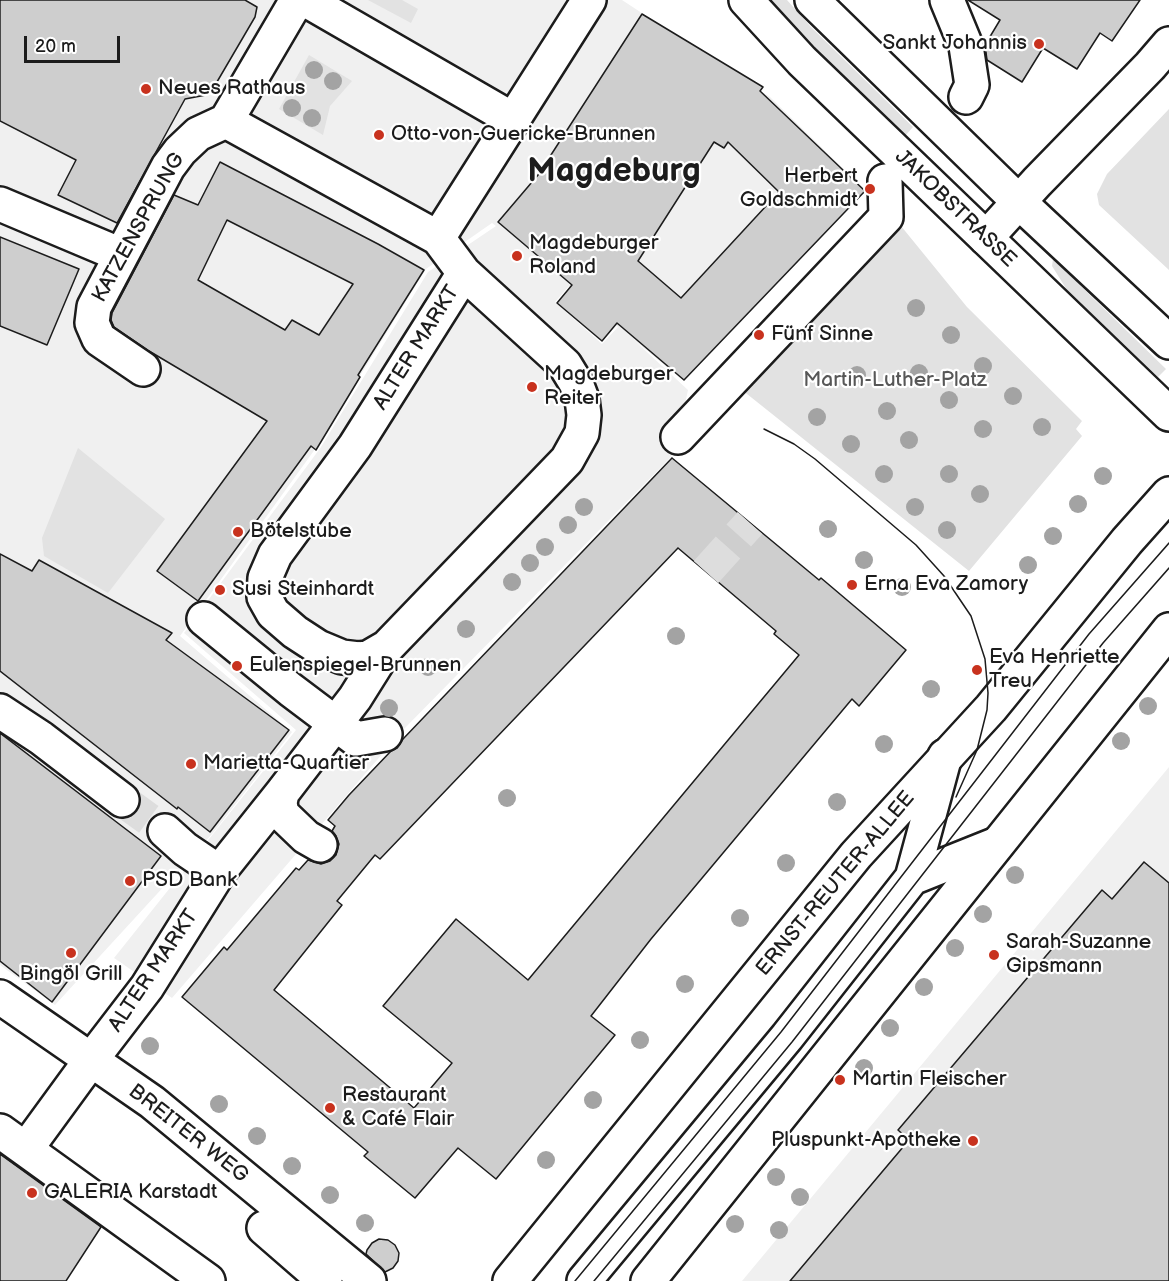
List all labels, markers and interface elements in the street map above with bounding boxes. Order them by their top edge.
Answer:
scale bar [27,24,123,62]
place label: Sankt Johannis [883,31,1027,57]
text: 20 m [35,36,76,57]
marker: Sankt Johannis [1032,37,1046,51]
place label: Neues Rathaus [158,76,305,102]
marker: Neues Rathaus [139,82,153,96]
place label: Otto-von-Guericke-Brunnen [391,122,655,148]
marker: Otto-von-Guericke-Brunnen [372,128,386,142]
street label: JAKOBSTRASSE [889,145,1021,273]
street label: KATZENSPRUNG [87,149,191,307]
district label: Magdeburg [527,153,701,193]
place label: Herbert Goldschmidt [740,164,858,214]
marker: Herbert Goldschmidt [863,182,877,196]
place label: Magdeburger Roland [529,231,658,281]
marker: Magdeburger Roland [510,249,524,263]
street label: ALTER MARKT [369,281,465,415]
place label: Fünf Sinne [771,322,873,348]
marker: Fünf Sinne [752,328,766,342]
place label: Magdeburger Reiter [544,362,673,412]
park label: Martin-Luther-Platz [803,368,987,394]
marker: Magdeburger Reiter [525,380,539,394]
place label: Bötelstube [250,519,352,545]
marker: Bötelstube [231,525,245,539]
place label: Erna Eva Zamory [864,572,1028,598]
place label: Susi Steinhardt [232,577,374,603]
marker: Erna Eva Zamory [845,578,859,592]
marker: Susi Steinhardt [213,583,227,597]
place label: Eva Henriette Treu [989,645,1120,695]
place label: Eulenspiegel-Brunnen [249,653,461,679]
marker: Eulenspiegel-Brunnen [230,659,244,673]
marker: Eva Henriette Treu [970,663,984,677]
place label: Marietta-Quartier [203,751,369,777]
marker: Marietta-Quartier [184,757,198,771]
street label: ERNST-REUTER-ALLEE [751,787,921,981]
place label: PSD Bank [142,868,237,894]
marker: PSD Bank [123,874,137,888]
street label: ALTER MARKT [104,905,204,1037]
place label: Sarah-Suzanne Gipsmann [1006,930,1151,980]
marker: Bingöl Grill [64,946,78,960]
marker: Sarah-Suzanne Gipsmann [987,948,1001,962]
place label: Bingöl Grill [19,962,123,988]
place label: Martin Fleischer [852,1067,1006,1093]
marker: Martin Fleischer [833,1073,847,1087]
street label: BREITER WEG [123,1079,253,1189]
place label: Restaurant & Café Flair [342,1083,454,1133]
marker: Restaurant & Café Flair [323,1101,337,1115]
place label: Pluspunkt-Apotheke [771,1128,961,1154]
marker: Pluspunkt-Apotheke [966,1134,980,1148]
place label: GALERIA Karstadt [44,1180,217,1206]
marker: GALERIA Karstadt [25,1186,39,1200]

